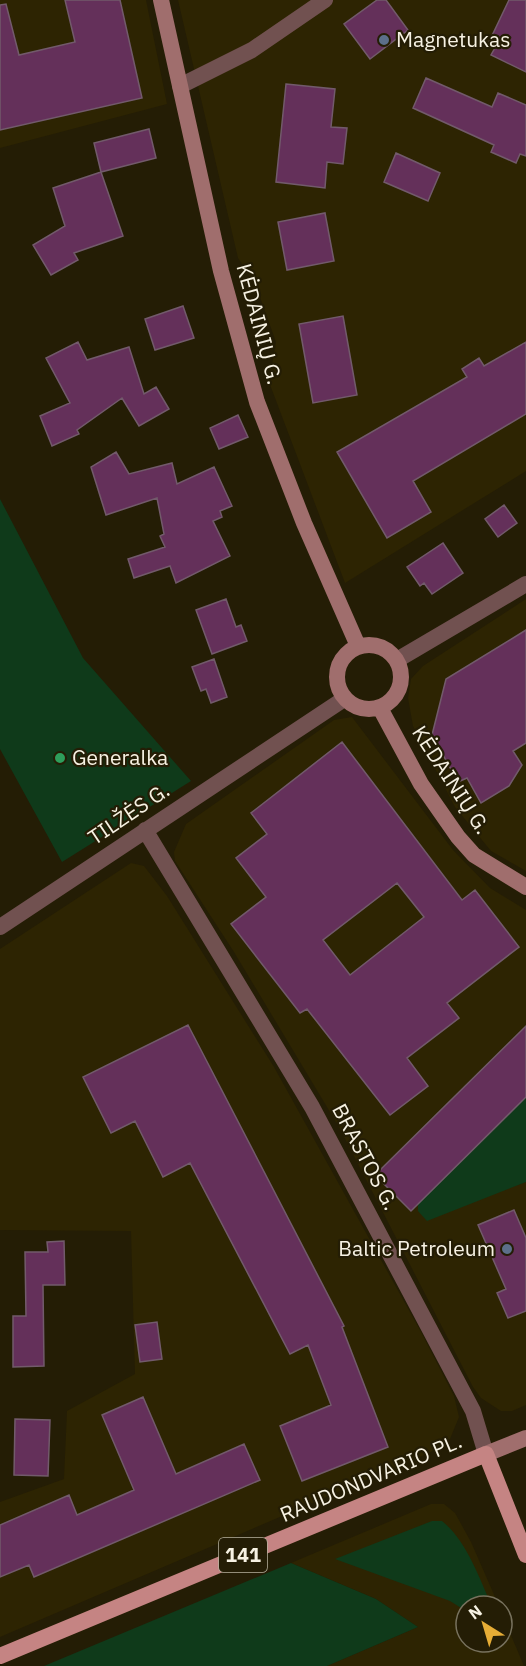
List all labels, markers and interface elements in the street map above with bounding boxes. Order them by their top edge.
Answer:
place label: Magnetukas [396,25,511,53]
marker: Magnetukas [377,33,391,47]
street label: KĖDAINIŲ G. [230,260,290,387]
street label: KĖDAINIŲ G. [406,720,497,839]
place label: Generalka [72,743,168,771]
marker: Generalka [53,751,67,765]
street label: TILŽĖS G. [82,776,175,851]
street label: BRASTOS G. [326,1099,406,1215]
place label: Baltic Petroleum [338,1234,495,1262]
marker: Baltic Petroleum [500,1242,514,1256]
street label: RAUDONDVARIO PL. [275,1426,466,1528]
road number: 141 [219,1538,267,1572]
north arrow [454,1594,514,1654]
text: N [464,1601,486,1623]

